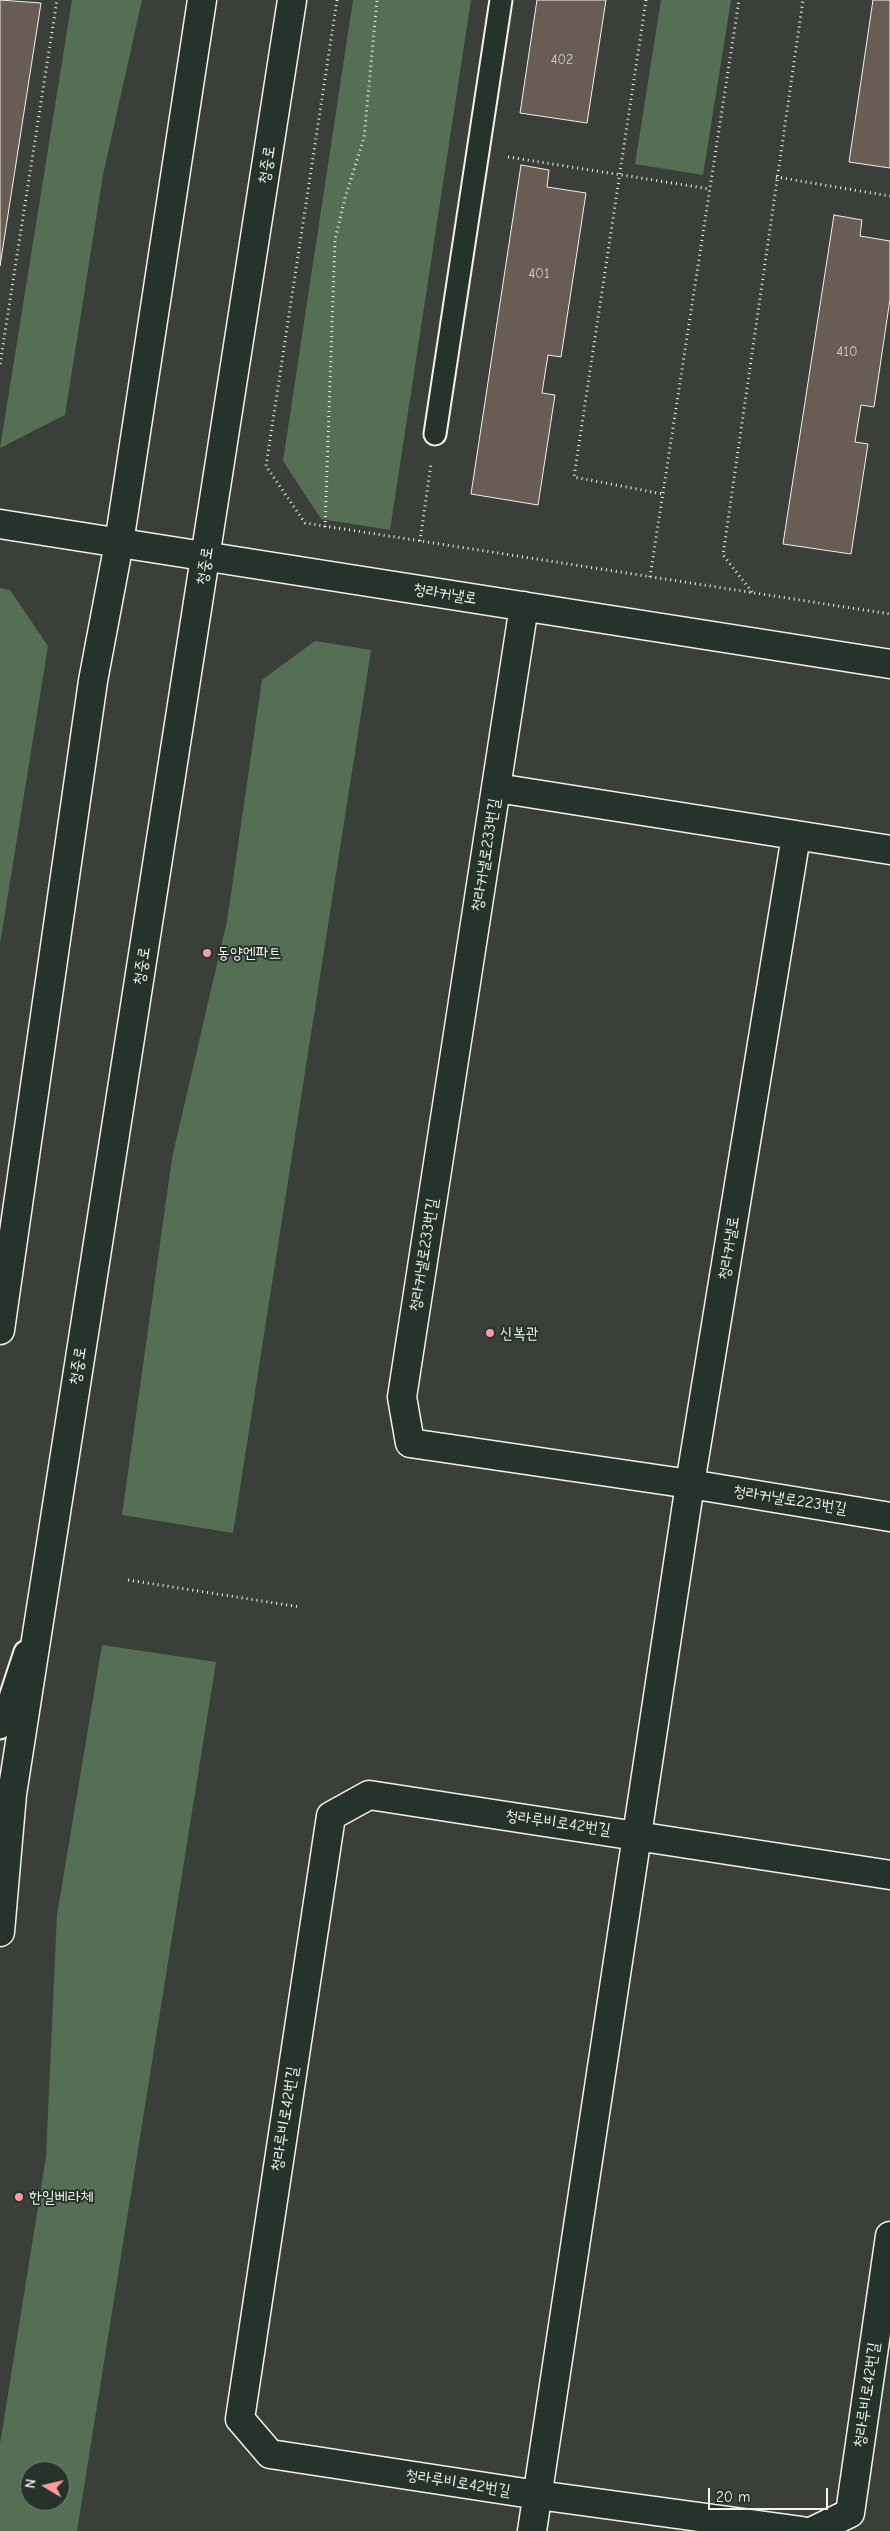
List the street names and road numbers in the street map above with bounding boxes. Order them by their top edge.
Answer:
street label: 청중로 [254,144,280,186]
street label: 청중로 [192,545,218,587]
street label: 청라커낼로 [412,579,478,609]
street label: 청라커낼로233번길 [468,797,504,913]
street label: 청중로 [129,945,155,987]
street label: 청라커낼로233번길 [406,1197,442,1313]
street label: 청라커낼로 [714,1215,744,1281]
street label: 청중로 [65,1345,91,1387]
street label: 청라커낼로223번길 [732,1482,848,1518]
street label: 청라루비로42번길 [504,1806,612,1840]
street label: 청라루비로42번길 [267,2065,303,2173]
street label: 청라루비로42번길 [850,2341,884,2449]
street label: 청라루비로42번길 [404,2465,512,2501]

